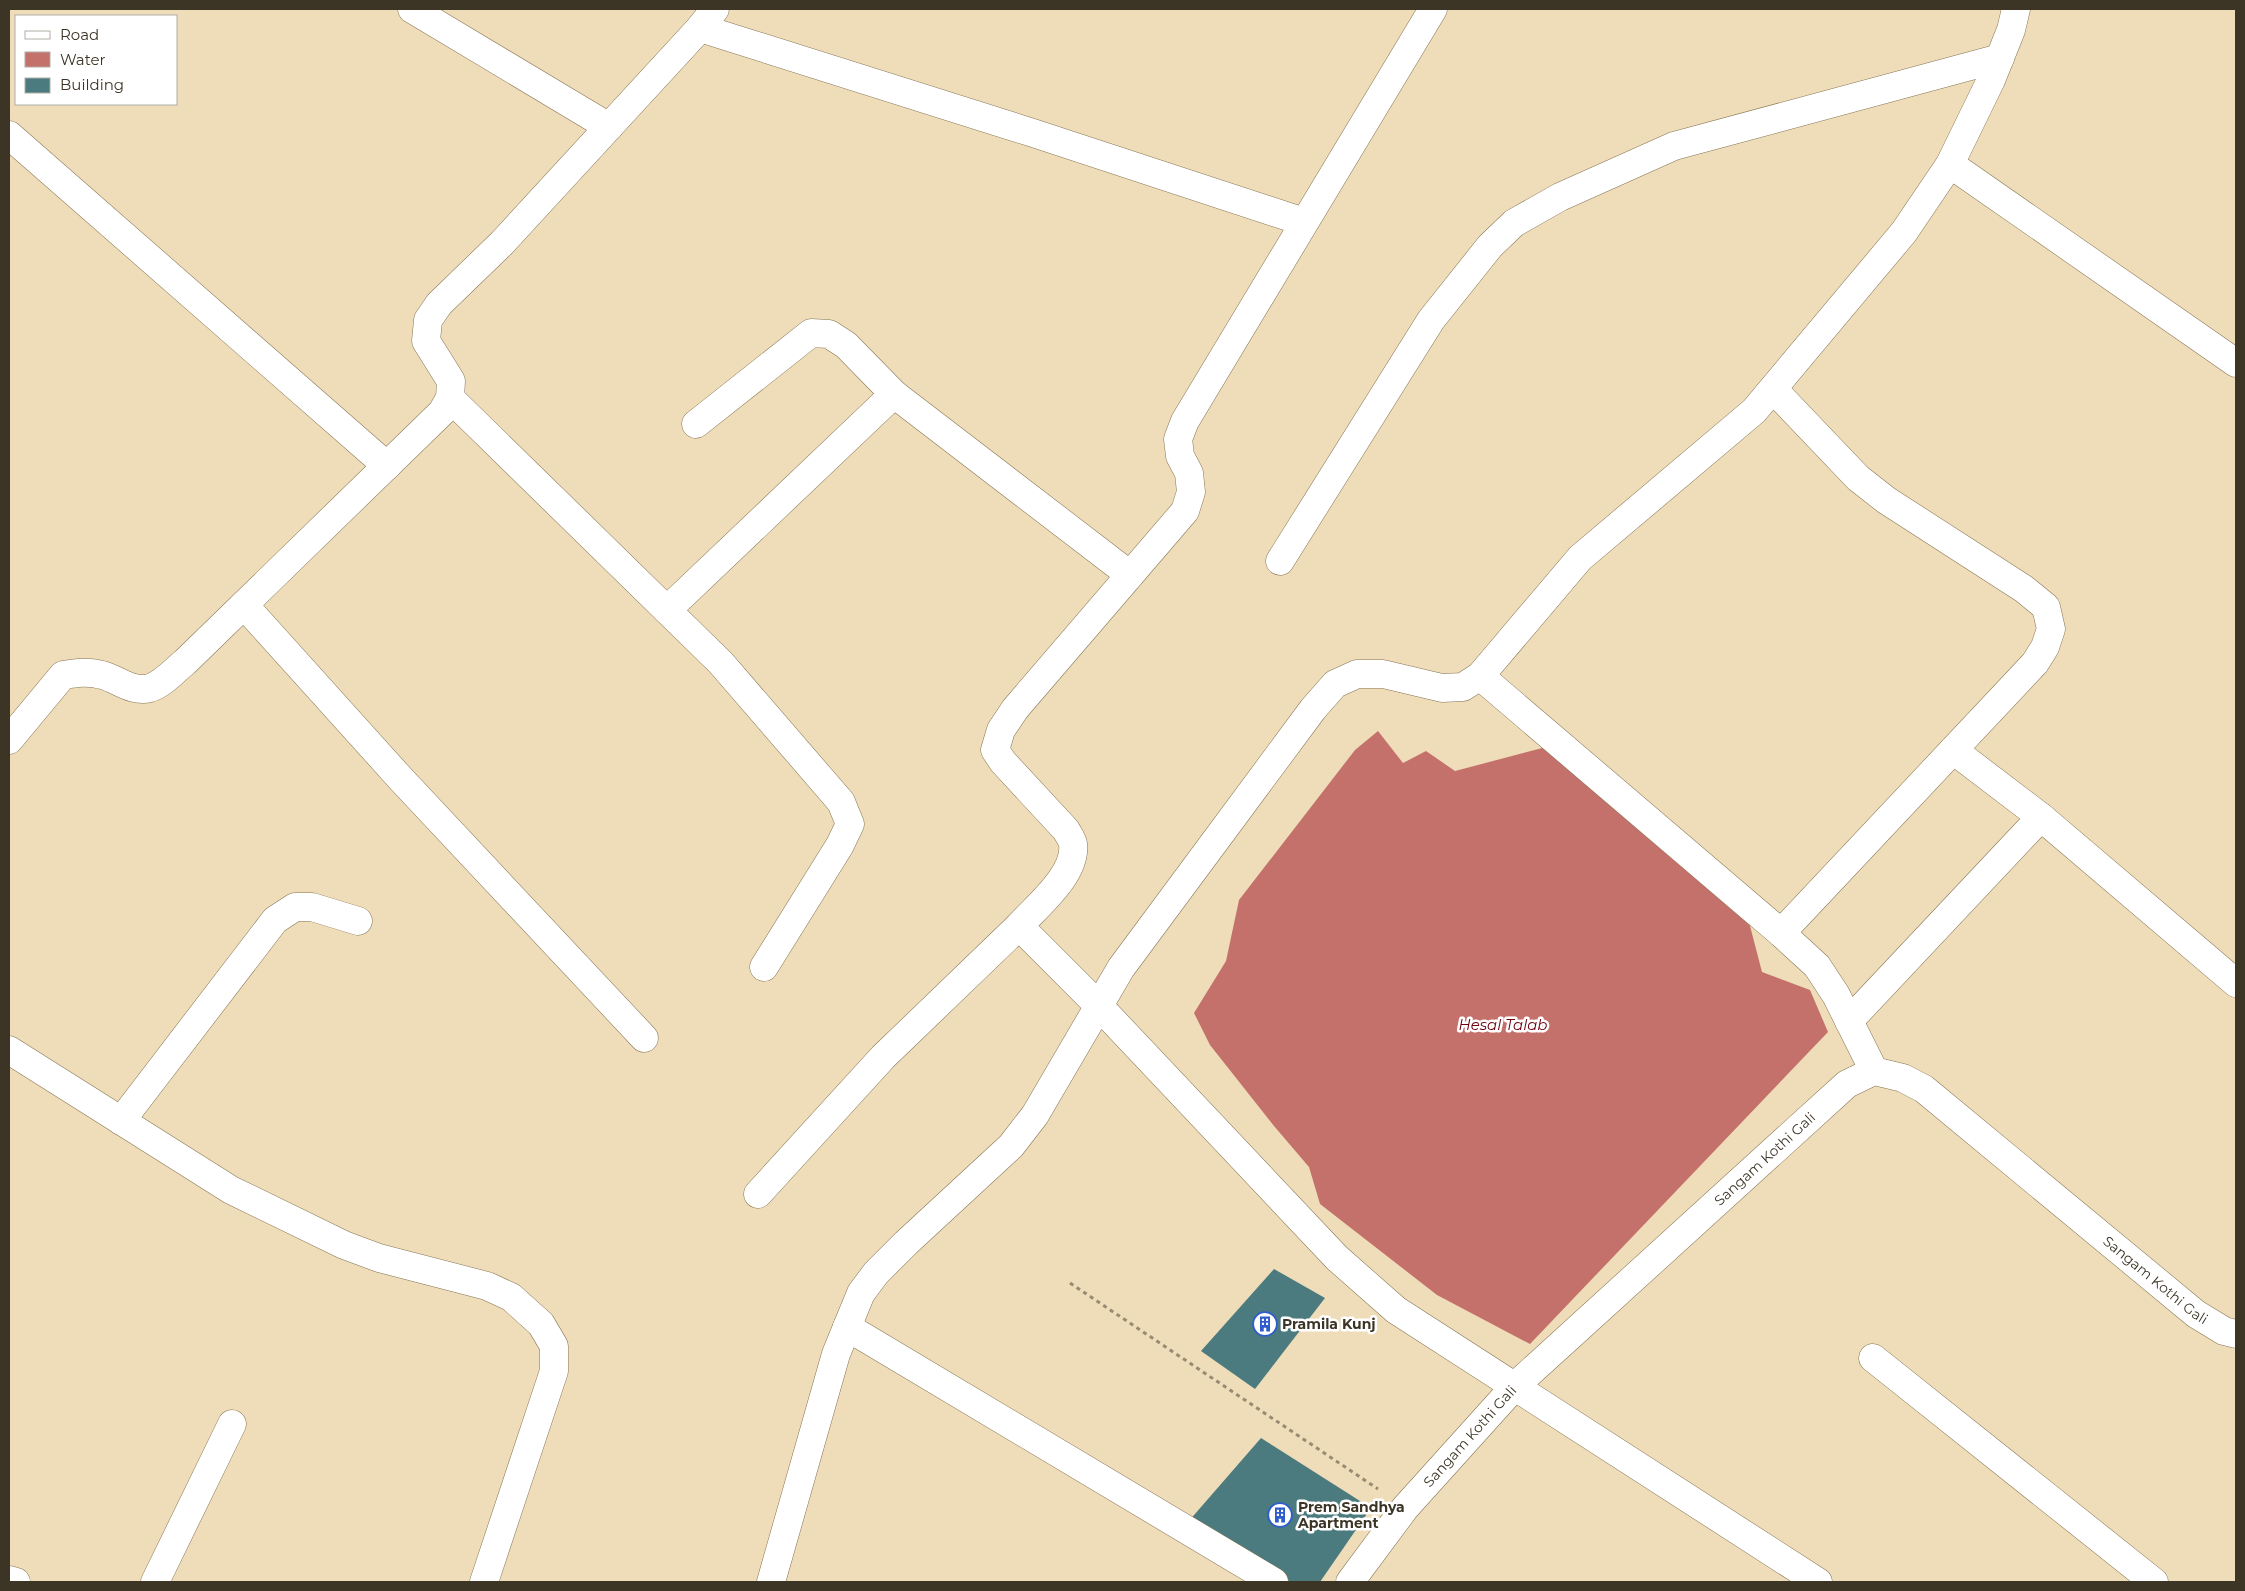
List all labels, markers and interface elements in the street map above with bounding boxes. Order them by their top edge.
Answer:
legend [15,15,178,105]
text: Road [60,25,99,44]
text: Water [60,50,106,69]
text: Building [60,75,124,94]
water label: Hesal Talab [1458,1015,1548,1034]
street label: Sangam Kothi Gali [1710,1108,1819,1209]
street label: Sangam Kothi Gali [2099,1232,2211,1328]
building icon: Pramila Kunj [1252,1311,1278,1337]
place label: Pramila Kunj [1282,1315,1376,1333]
street label: Sangam Kothi Gali [1419,1382,1520,1491]
place label: Prem Sandhya Apartment [1297,1498,1405,1532]
building icon: Prem Sandhya Apartment [1267,1502,1293,1528]

